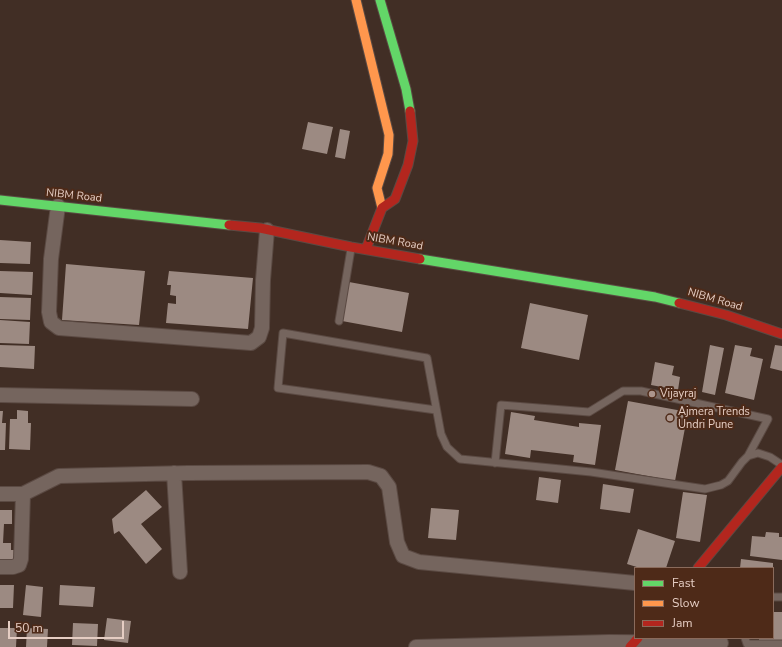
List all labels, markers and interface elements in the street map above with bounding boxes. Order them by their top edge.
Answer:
street label: NIBM Road [45,186,103,206]
street label: NIBM Road [366,231,424,253]
street label: NIBM Road [686,286,744,314]
place label: Vijayraj [660,387,696,401]
marker: Vijayraj [647,389,657,399]
place label: Ajmera Trends Undri Pune [678,405,750,431]
marker: Ajmera Trends Undri Pune [665,413,675,423]
legend [634,567,774,639]
text: Fast [672,575,695,591]
text: Slow [672,595,700,611]
scale bar [10,613,126,639]
text: Jam [672,615,693,631]
text: 50 m [15,620,43,636]

